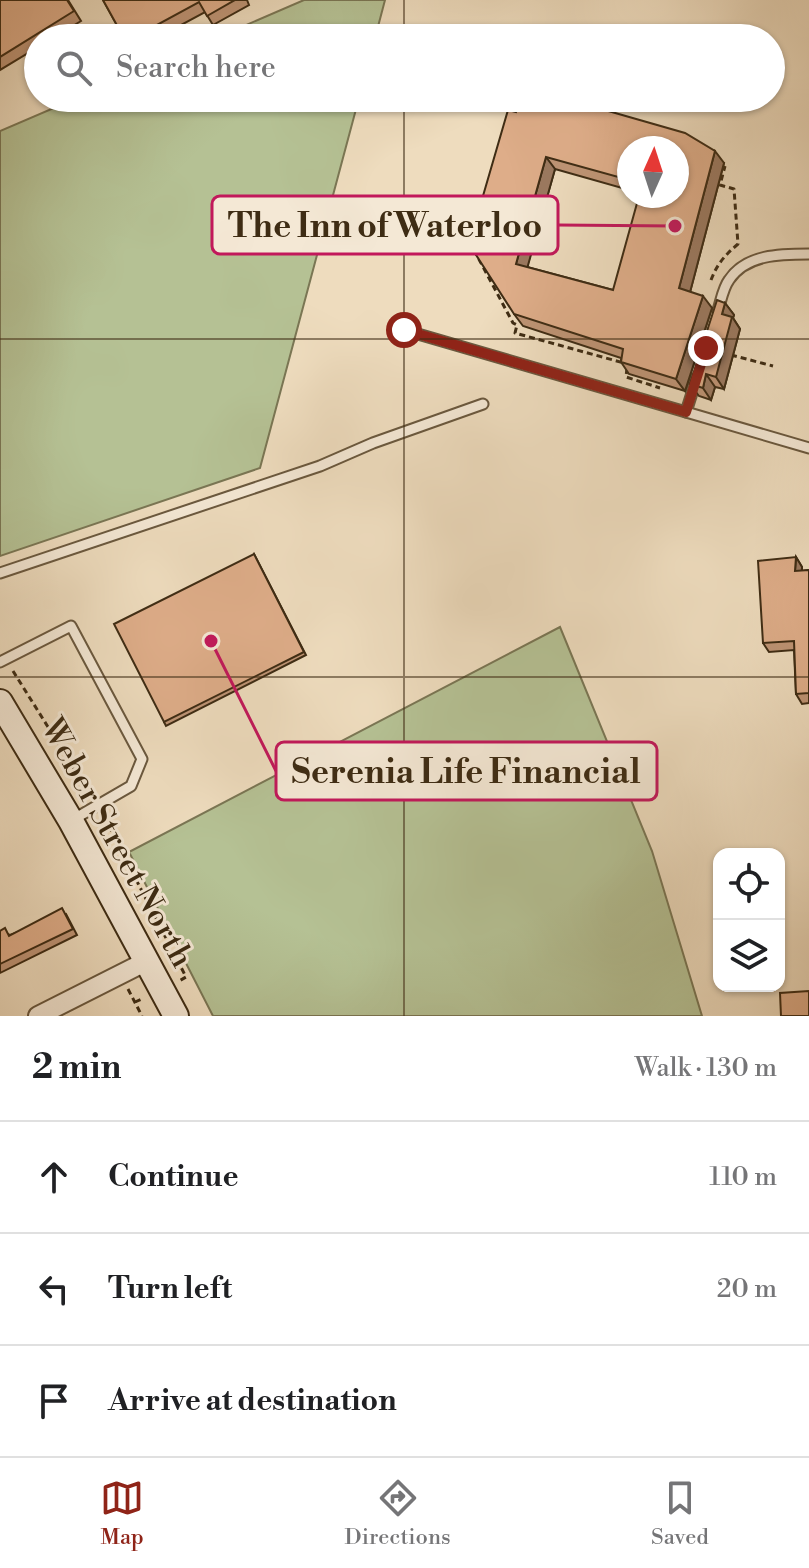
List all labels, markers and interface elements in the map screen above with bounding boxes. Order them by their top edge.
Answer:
search box [24,24,785,112]
icon: search [52,46,96,90]
text: Search here [116,49,276,87]
north arrow [617,136,689,208]
callout: The Inn of Waterloo [212,196,558,254]
text: The Inn of Waterloo [228,206,542,248]
route start [386,312,422,348]
route end [688,330,724,366]
street label: Weber Street North [32,711,202,974]
callout: Serenia Life Financial [276,742,657,800]
text: Serenia Life Financial [291,752,641,794]
map controls [713,848,785,992]
button: locate [713,848,785,920]
button: layers [713,920,785,992]
text: 2 min [32,1047,121,1089]
text: Walk · 130 m [635,1052,777,1084]
icon: ahead [32,1155,76,1199]
text: Continue [108,1158,239,1196]
text: 110 m [709,1161,777,1193]
icon: left [32,1267,76,1311]
text: Turn left [108,1270,232,1308]
text: 20 m [717,1273,777,1305]
icon: arrive [32,1379,76,1423]
text: Arrive at destination [108,1382,397,1420]
tab: Map [100,1476,144,1551]
tab: Directions [345,1476,451,1551]
tab: Saved [651,1476,709,1551]

